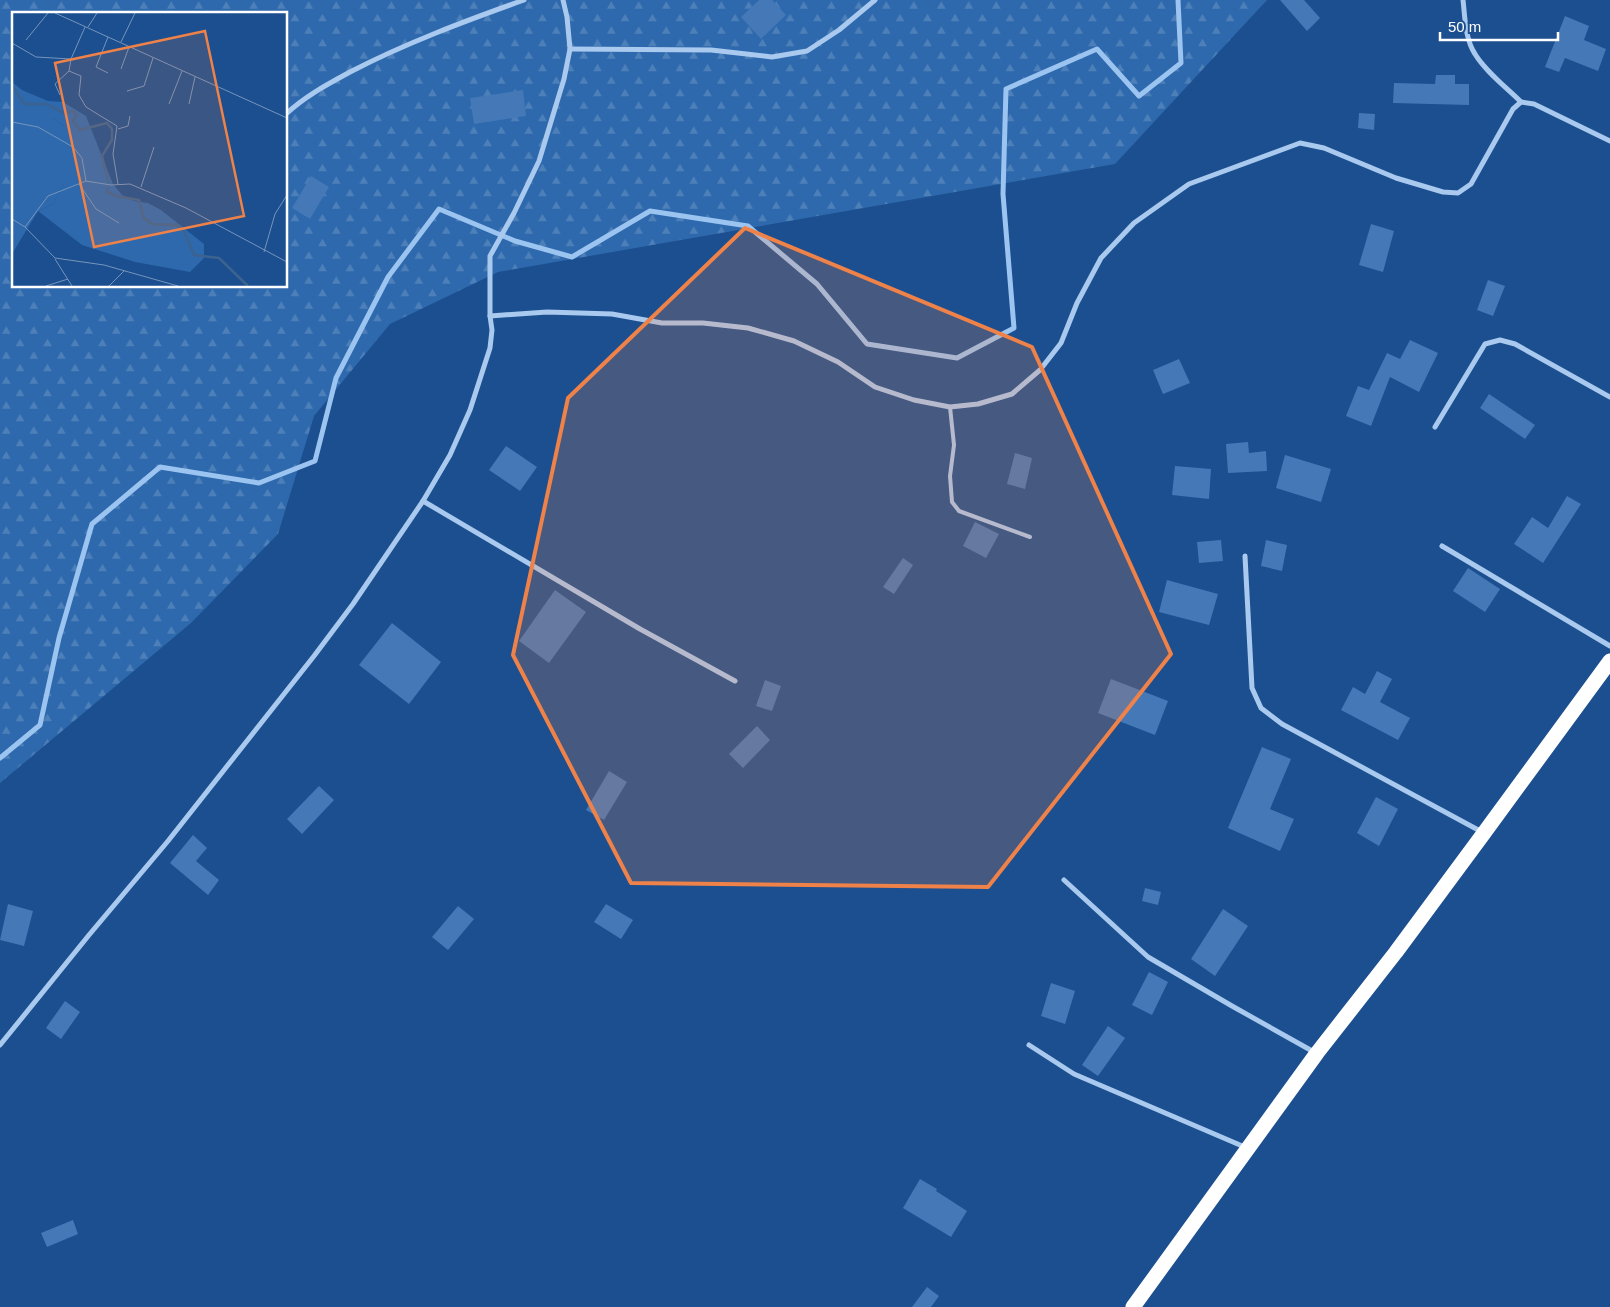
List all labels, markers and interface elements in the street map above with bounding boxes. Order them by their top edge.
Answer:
scale bar [1440,10,1558,42]
inset map [12,12,288,288]
text: 50 m [1448,18,1481,35]

